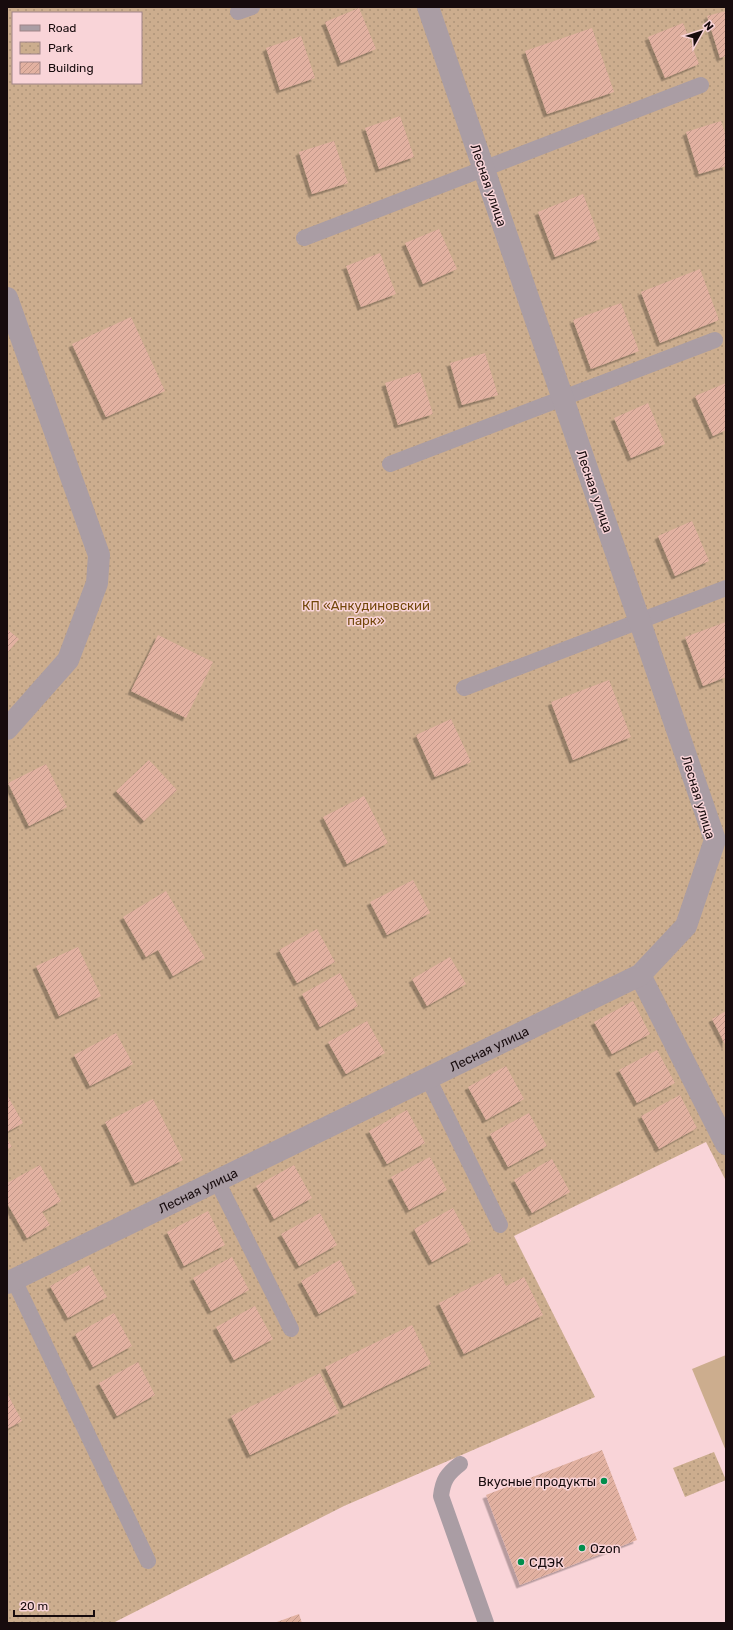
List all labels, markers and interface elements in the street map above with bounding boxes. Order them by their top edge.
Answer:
legend [12,12,142,84]
north arrow [681,12,721,52]
text: N [701,19,716,33]
text: Road [48,21,76,35]
text: Park [48,41,74,55]
text: Building [48,61,94,75]
street label: Лесная улица [467,142,510,228]
street label: Лесная улица [573,448,616,534]
park label: КП «Анкудиновский парк» [302,598,430,628]
street label: Лесная улица [679,754,718,841]
street label: Лесная улица [447,1023,531,1075]
street label: Лесная улица [156,1165,240,1216]
place label: Вкусные продукты [478,1474,596,1489]
marker: Вкусные продукты [599,1476,609,1486]
place label: Ozon [590,1541,621,1556]
marker: Ozon [577,1543,587,1553]
place label: СДЭК [529,1555,564,1570]
marker: СДЭК [516,1557,526,1567]
scale bar [14,1592,94,1618]
text: 20 m [20,1599,48,1613]

